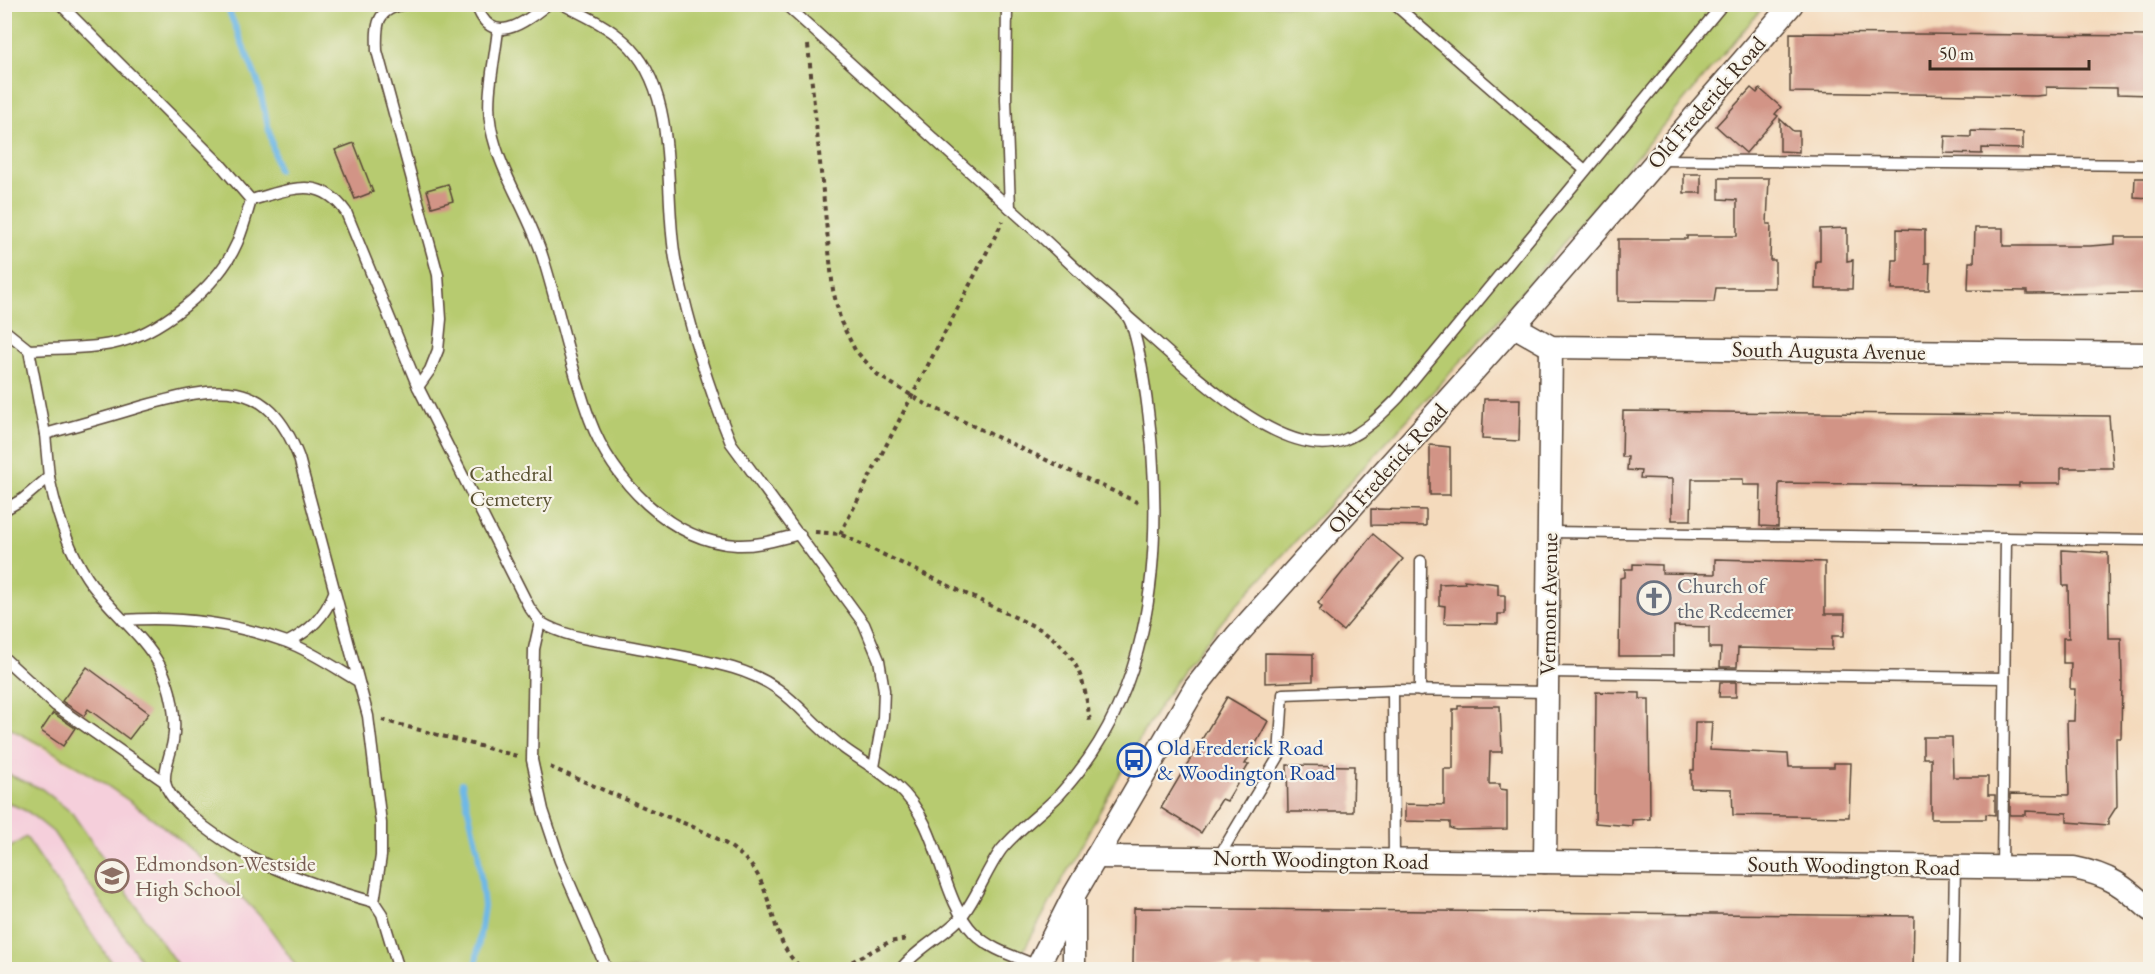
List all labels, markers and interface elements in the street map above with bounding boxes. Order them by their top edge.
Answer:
street label: Old Frederick Road [1641,29,1773,175]
scale bar [1930,33,2089,71]
text: 50 m [1939,42,1974,65]
street label: South Augusta Avenue [1732,334,1926,367]
street label: Old Frederick Road [1321,396,1455,540]
park label: Cathedral Cemetery [469,459,553,513]
street label: Vermont Avenue [1533,532,1564,676]
place label: Church of the Redeemer [1677,571,1794,625]
church icon: Church of the Redeemer [1636,580,1672,616]
place label: Old Frederick Road & Woodington Road [1157,733,1336,787]
bus stop icon: Old Frederick Road & Woodington Road [1116,742,1152,778]
street label: North Woodington Road [1213,843,1430,876]
place label: Edmondson-Westside High School [135,849,316,903]
street label: South Woodington Road [1747,849,1961,882]
school or university icon: Edmondson-Westside High School [94,858,130,894]

